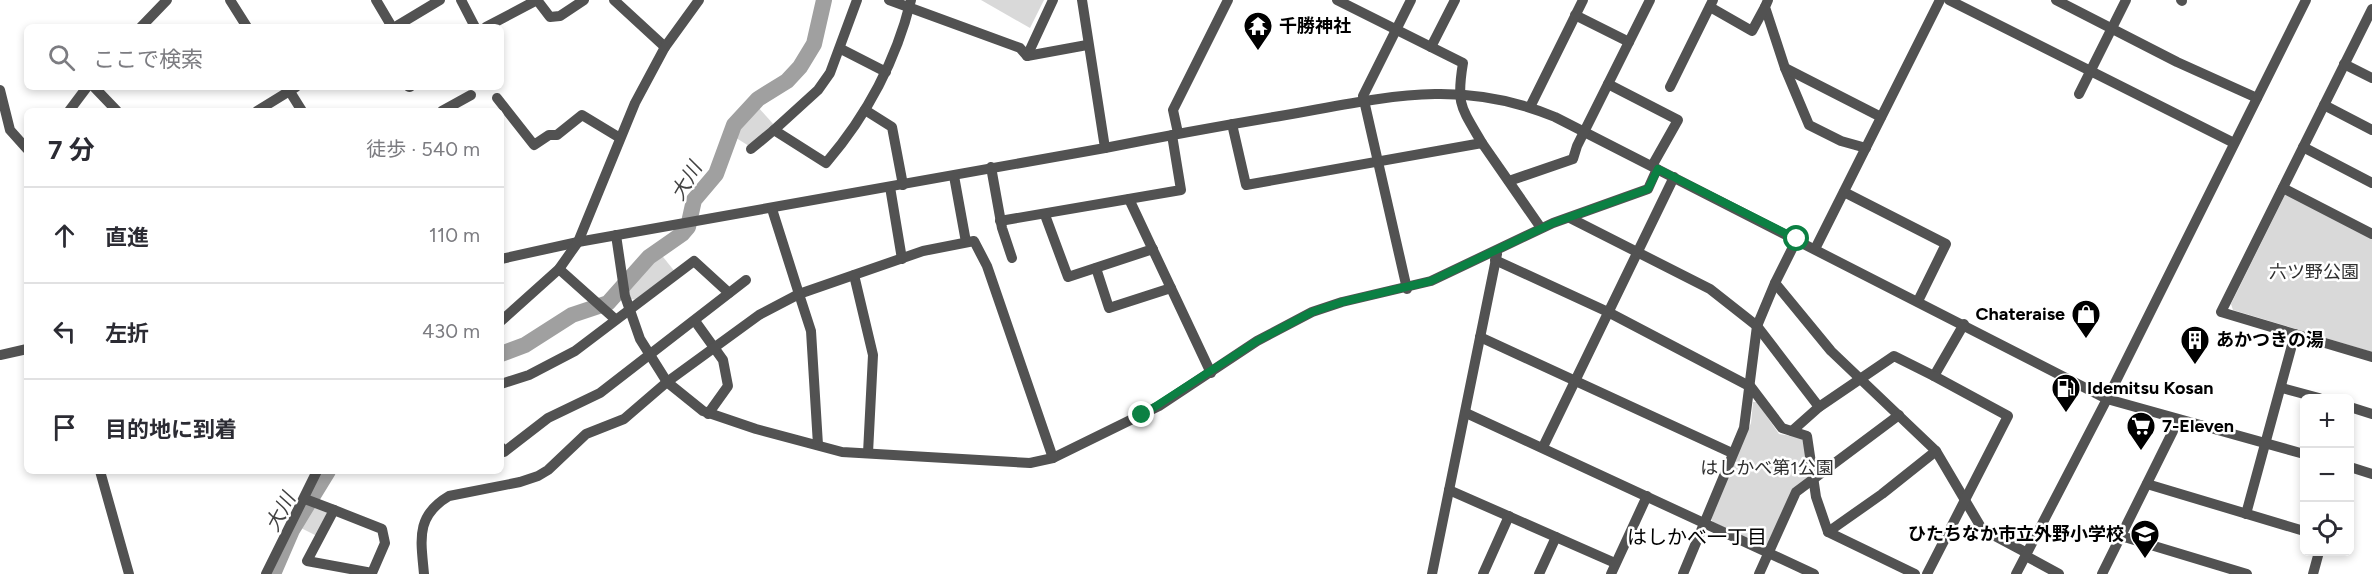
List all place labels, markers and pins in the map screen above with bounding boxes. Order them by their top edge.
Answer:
temple icon: 千勝神社 [1242,10,1274,52]
place label: 千勝神社 [1279,15,1351,37]
shop icon: Chateraise [2070,298,2102,340]
place label: Chateraise [1976,303,2065,325]
building icon: あかつきの湯 [2179,324,2211,366]
place label: あかつきの湯 [2216,329,2324,351]
fuel station icon: Idemitsu Kosan [2050,372,2082,414]
place label: Idemitsu Kosan [2087,377,2214,399]
supermarket icon: 7-Eleven [2125,410,2157,452]
place label: 7-Eleven [2162,415,2234,437]
school or university icon: ひたちなか市立外野小学校 [2129,518,2161,560]
place label: ひたちなか市立外野小学校 [1908,523,2124,545]

